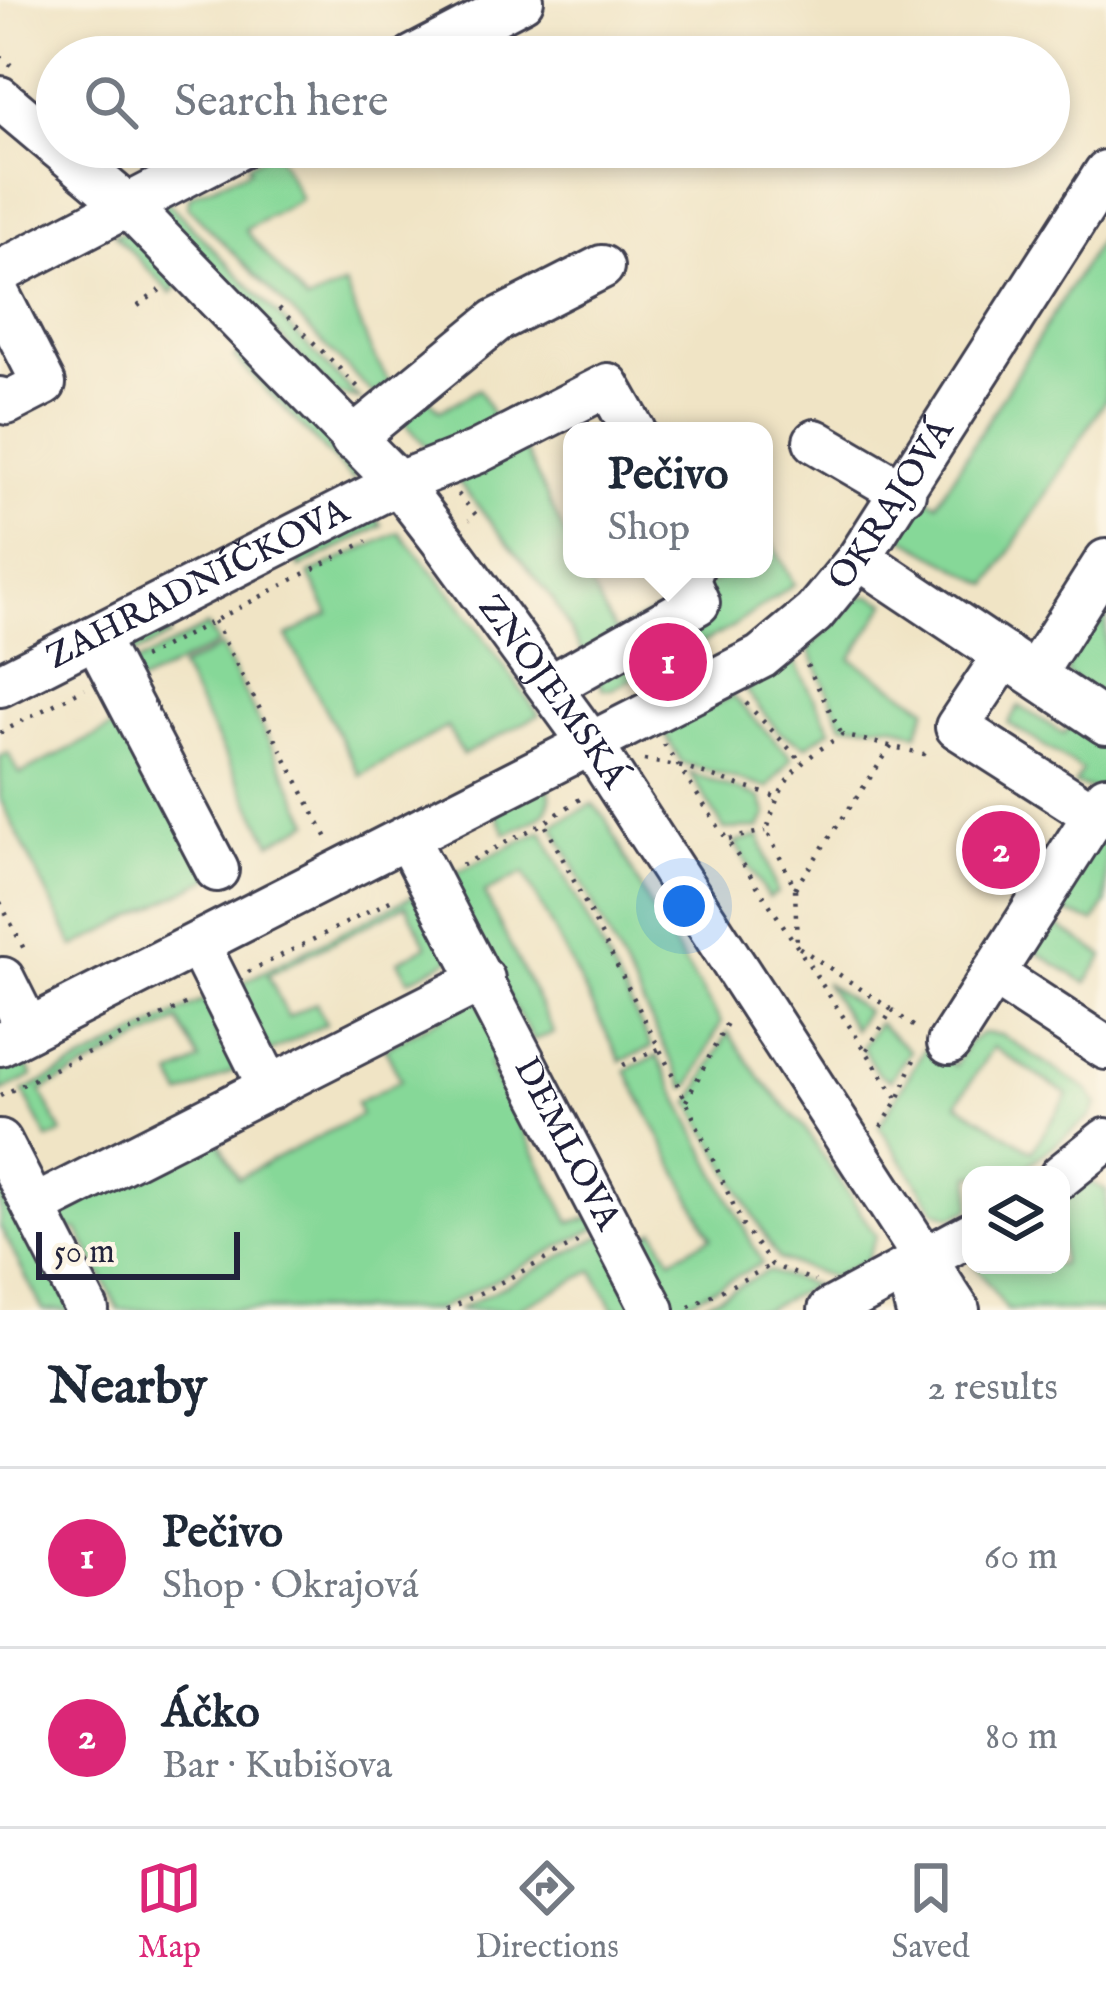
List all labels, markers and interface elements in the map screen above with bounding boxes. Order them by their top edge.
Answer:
search box [36,36,1070,168]
icon: search [78,69,144,135]
text: Search here [174,74,388,131]
street label: OKRAJOVÁ [819,409,966,600]
popup [563,422,773,578]
text: Pečivo [608,447,728,504]
street label: ZAHRADNÍČKOVA [39,488,359,680]
text: Shop [608,504,690,553]
street label: ZNOJEMSKÁ [467,586,639,799]
pin: 1 [629,617,707,707]
pin: 2 [962,805,1040,895]
your location [654,876,714,936]
street label: DEMLOVA [502,1050,631,1240]
map controls [962,1166,1070,1274]
button: layers [962,1166,1070,1274]
scale bar [36,1226,240,1279]
text: 50 m [54,1232,115,1274]
text: Nearby [48,1356,207,1421]
text: 2 results [927,1364,1058,1413]
text: Pečivo [162,1505,283,1562]
text: 1 [80,1533,94,1582]
text: 60 m [984,1533,1058,1582]
text: Shop · Okrajová [162,1562,419,1611]
text: Áčko [162,1685,260,1742]
text: 2 [78,1713,96,1762]
text: 80 m [985,1713,1058,1762]
text: Bar · Kubišova [162,1742,392,1791]
tab: Map [136,1855,202,1969]
tab: Directions [475,1855,619,1969]
tab: Saved [892,1855,970,1969]

